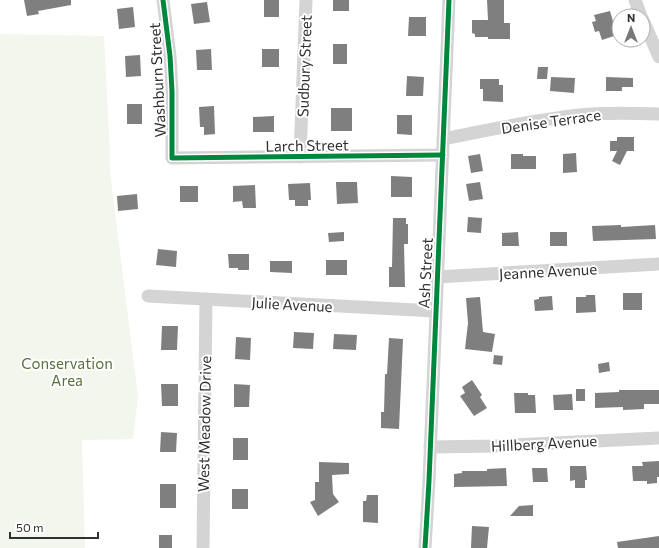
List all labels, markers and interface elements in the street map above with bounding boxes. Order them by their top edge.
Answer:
north arrow [611,8,651,48]
text: N [627,11,635,24]
street label: Sudbury Street [293,15,315,117]
street label: Washburn Street [145,22,169,138]
street label: Denise Terrace [500,105,602,137]
street label: Larch Street [265,135,349,155]
street label: Ash Street [414,237,436,309]
street label: Jeanne Avenue [499,259,598,283]
street label: Julie Avenue [251,293,333,315]
park label: Conservation Area [21,354,113,389]
street label: West Meadow Drive [194,356,214,492]
street label: Hillberg Avenue [490,431,598,455]
scale bar [10,514,98,540]
text: 50 m [16,520,44,534]

